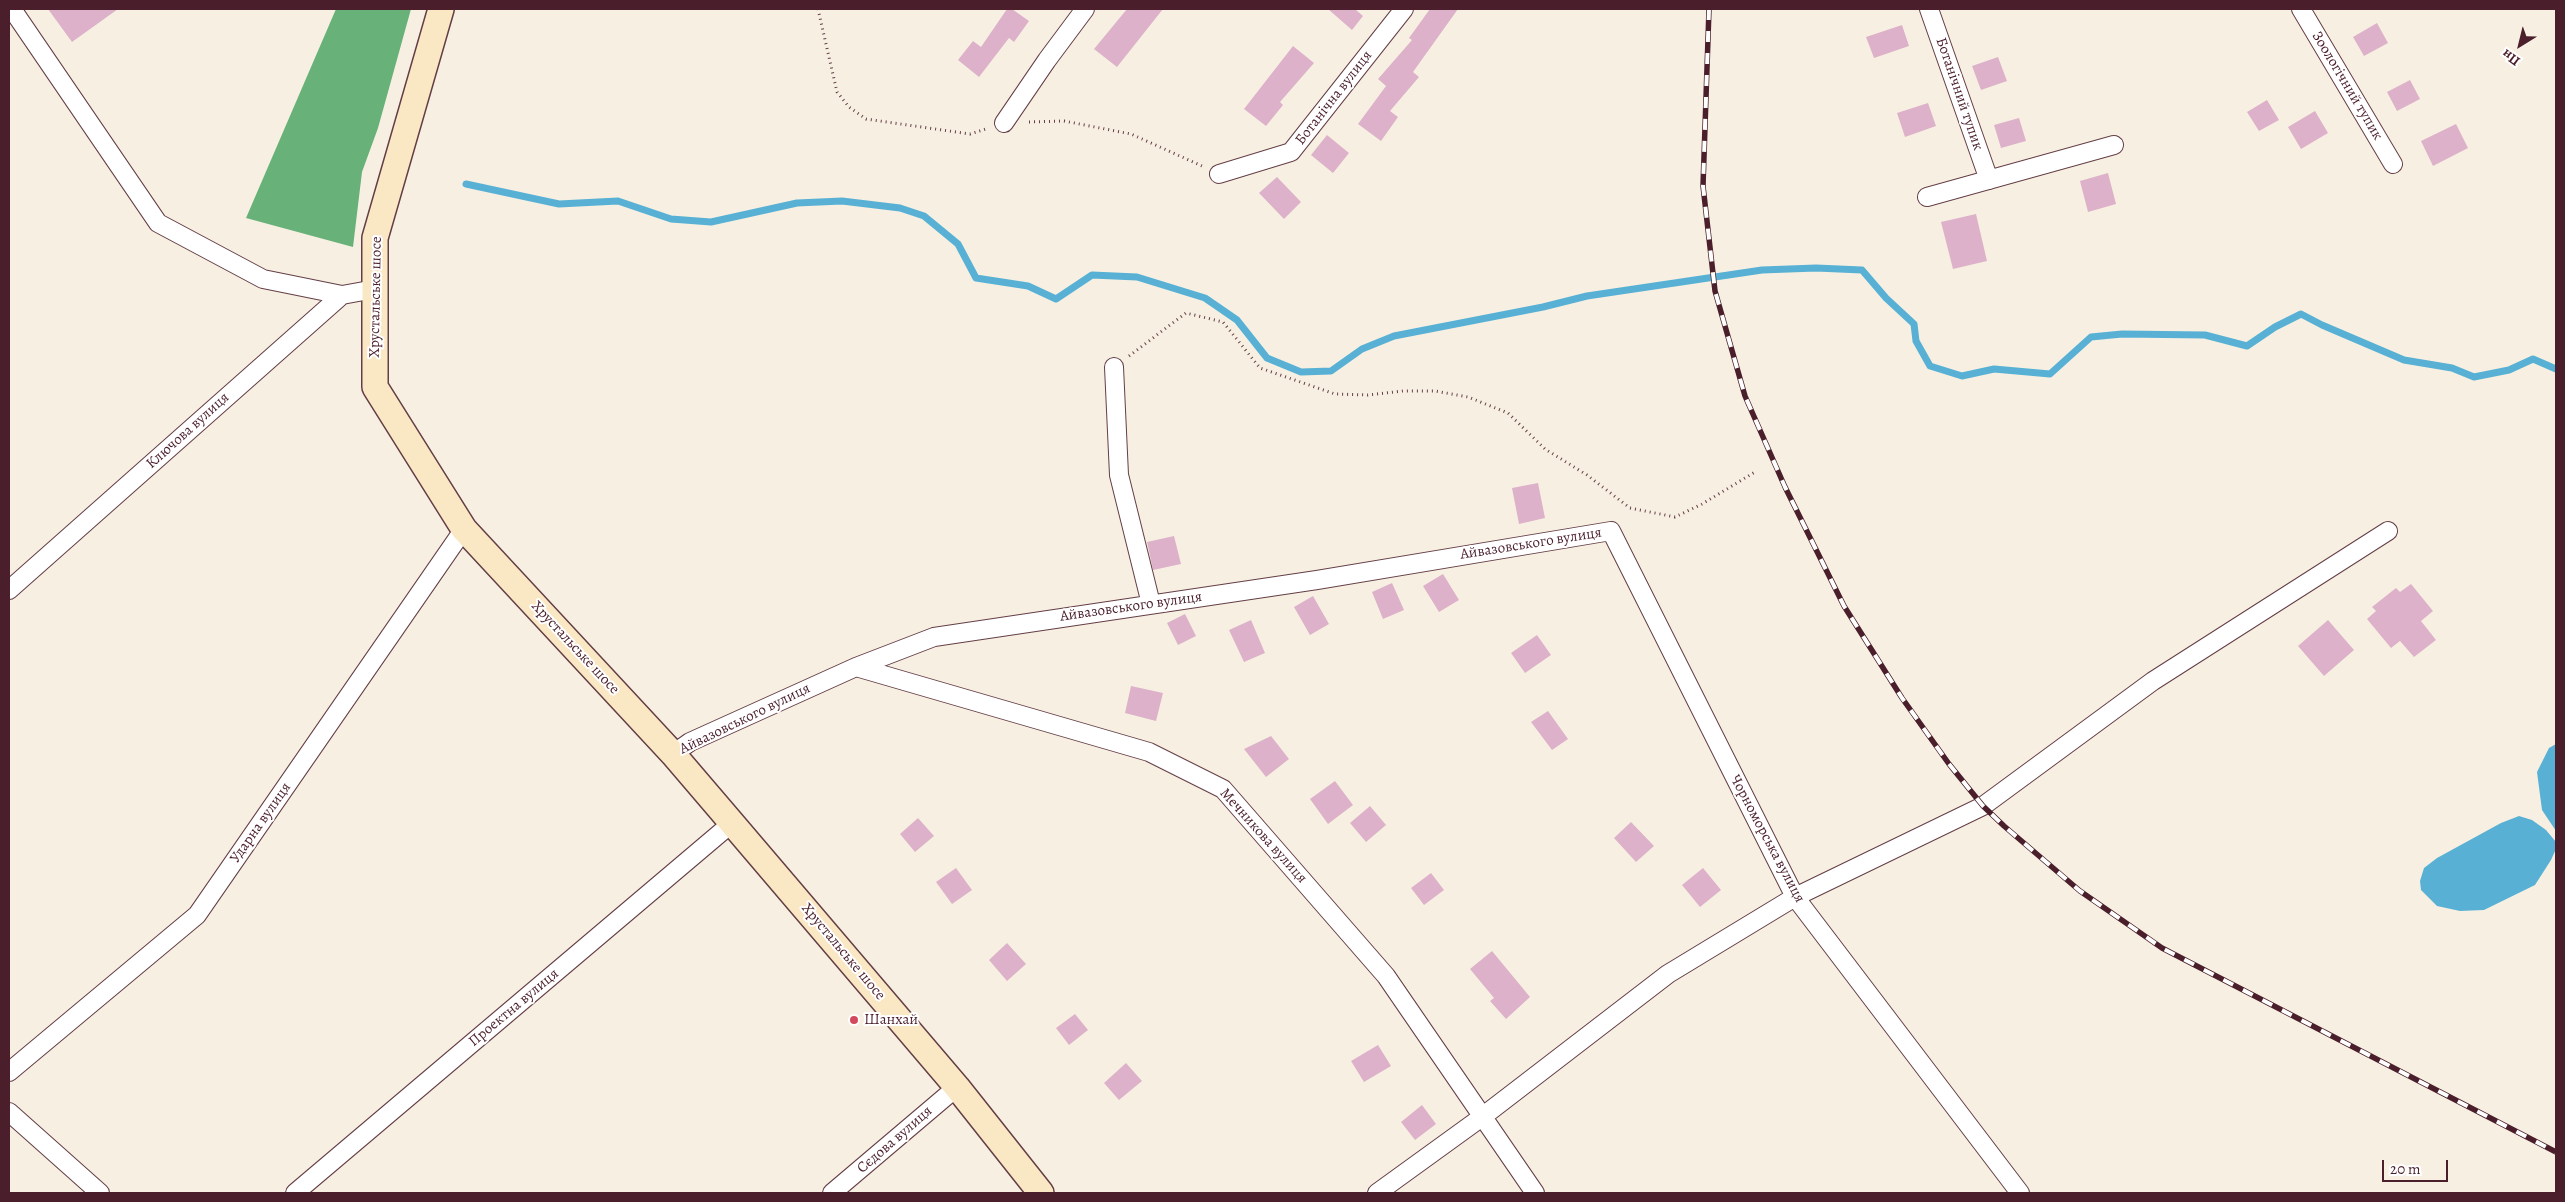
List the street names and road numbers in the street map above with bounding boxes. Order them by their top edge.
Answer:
street label: Зоологічний тупик [2307,28,2387,144]
street label: Ботанічний тупик [1931,35,1987,153]
street label: Ботанічна вулиця [1292,47,1376,149]
street label: Хрустальське шосе [366,236,386,358]
street label: Ключова вулиця [143,389,233,473]
street label: Айвазовського вулиця [1459,524,1603,564]
street label: Айвазовського вулиця [1059,588,1203,626]
street label: Хрустальське шосе [527,598,623,698]
street label: Айвазовського вулиця [677,680,813,758]
street label: Чорноморська вулиця [1726,772,1808,906]
street label: Ударна вулиця [227,779,295,867]
street label: Мечникова вулиця [1216,785,1310,887]
street label: Хрустальське шосе [797,900,889,1004]
street label: Проектна вулиця [465,965,563,1051]
street label: Сєдова вулиця [854,1102,936,1178]

